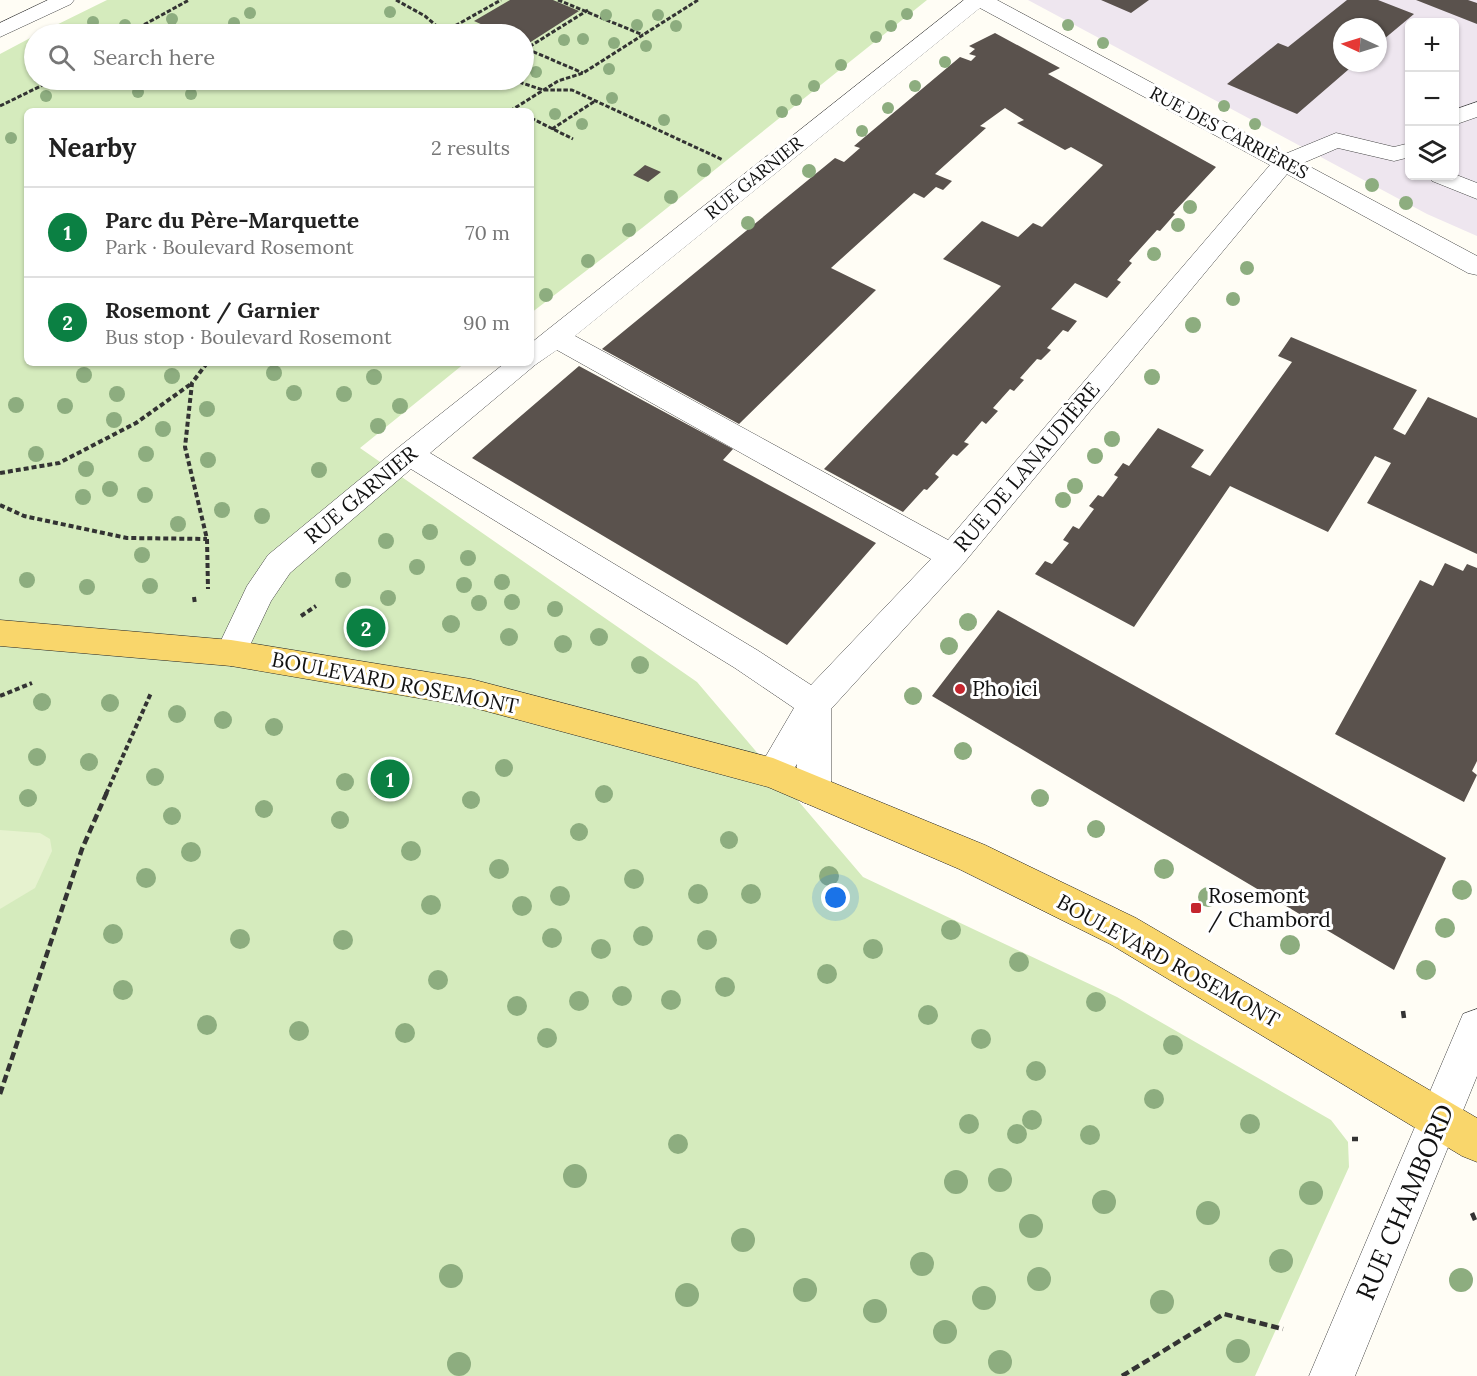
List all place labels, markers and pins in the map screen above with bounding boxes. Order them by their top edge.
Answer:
pin: 2 [346,606,386,650]
place label: Pho ici [972,675,1038,702]
marker: Pho ici [953,682,967,696]
pin: 1 [370,756,410,802]
place label: Rosemont / Chambord [1208,882,1331,933]
marker: Rosemont / Chambord [1189,901,1203,915]

